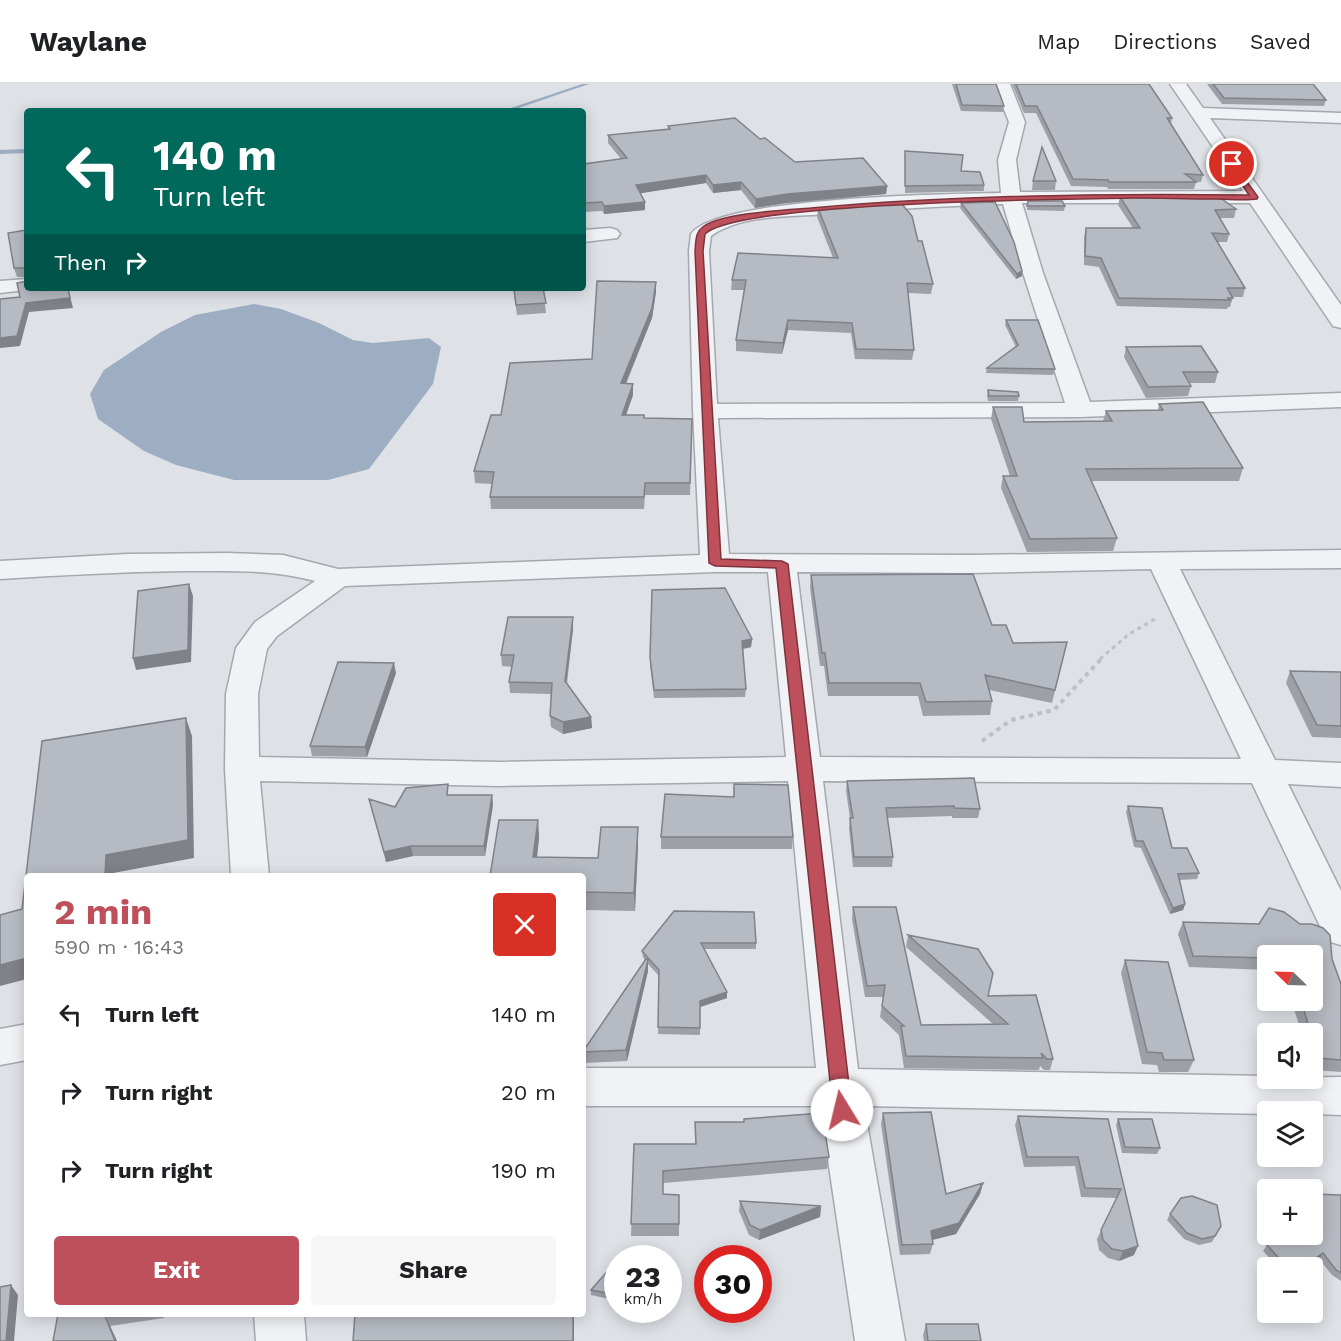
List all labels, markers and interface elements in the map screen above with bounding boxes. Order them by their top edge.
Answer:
text: Waylane [30,25,147,58]
text: Map [1037,29,1080,54]
text: Directions [1113,29,1217,54]
text: Saved [1250,29,1311,54]
text: 140 m [153,131,277,180]
icon: left [54,132,132,210]
pin [1206,138,1257,189]
icon: arrive [1215,147,1248,180]
text: Turn left [153,181,265,213]
icon: right [119,246,152,279]
text: Then [54,250,107,275]
text: 2 min [54,891,152,933]
button: close [493,893,556,956]
text: 590 m · 16:43 [54,935,184,959]
north arrow [1257,945,1323,1011]
map controls [1257,945,1323,1323]
icon: left [54,998,87,1031]
text: Turn left [105,1002,199,1027]
text: 140 m [492,1002,556,1027]
button: sound [1257,1023,1323,1089]
icon: right [54,1076,87,1109]
position arrow [810,1078,874,1142]
text: Turn right [105,1080,212,1105]
text: 20 m [501,1080,556,1105]
button: layers [1257,1101,1323,1167]
icon: right [54,1154,87,1187]
text: Turn right [105,1158,212,1183]
text: 190 m [492,1158,556,1183]
button: + [1257,1179,1323,1245]
button: Exit [54,1236,299,1305]
button: Share [311,1236,556,1305]
speed limit sign: 30 [694,1245,772,1323]
button: − [1257,1257,1323,1323]
text: 23 [625,1259,661,1294]
text: km/h [624,1290,662,1308]

